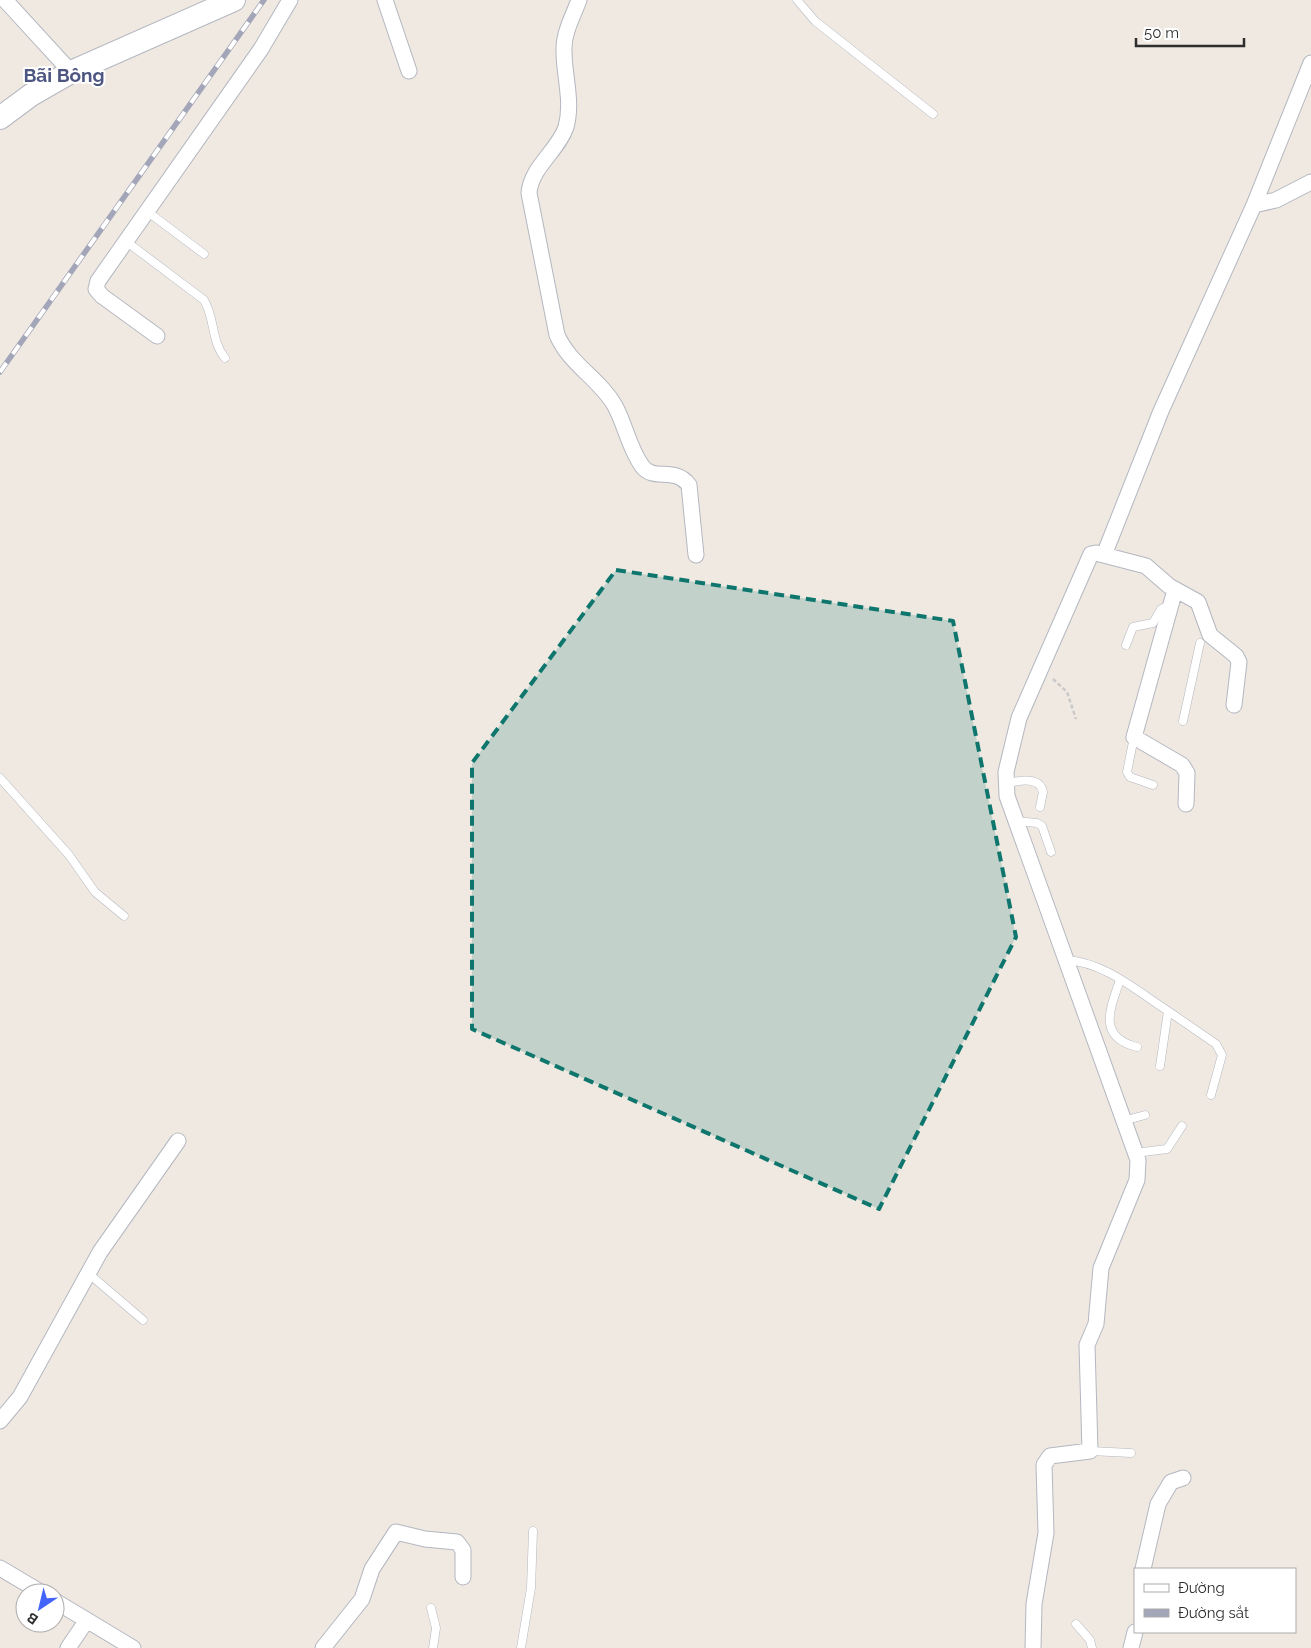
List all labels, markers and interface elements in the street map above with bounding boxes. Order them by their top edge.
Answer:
scale bar [1136,15,1244,47]
text: 50 m [1144,24,1179,42]
district label: Bãi Bông [23,64,105,86]
legend [1134,1568,1296,1633]
text: Đường [1178,1579,1225,1597]
north arrow [15,1583,65,1633]
text: Đường sắt [1178,1604,1249,1622]
text: B [24,1609,41,1628]

